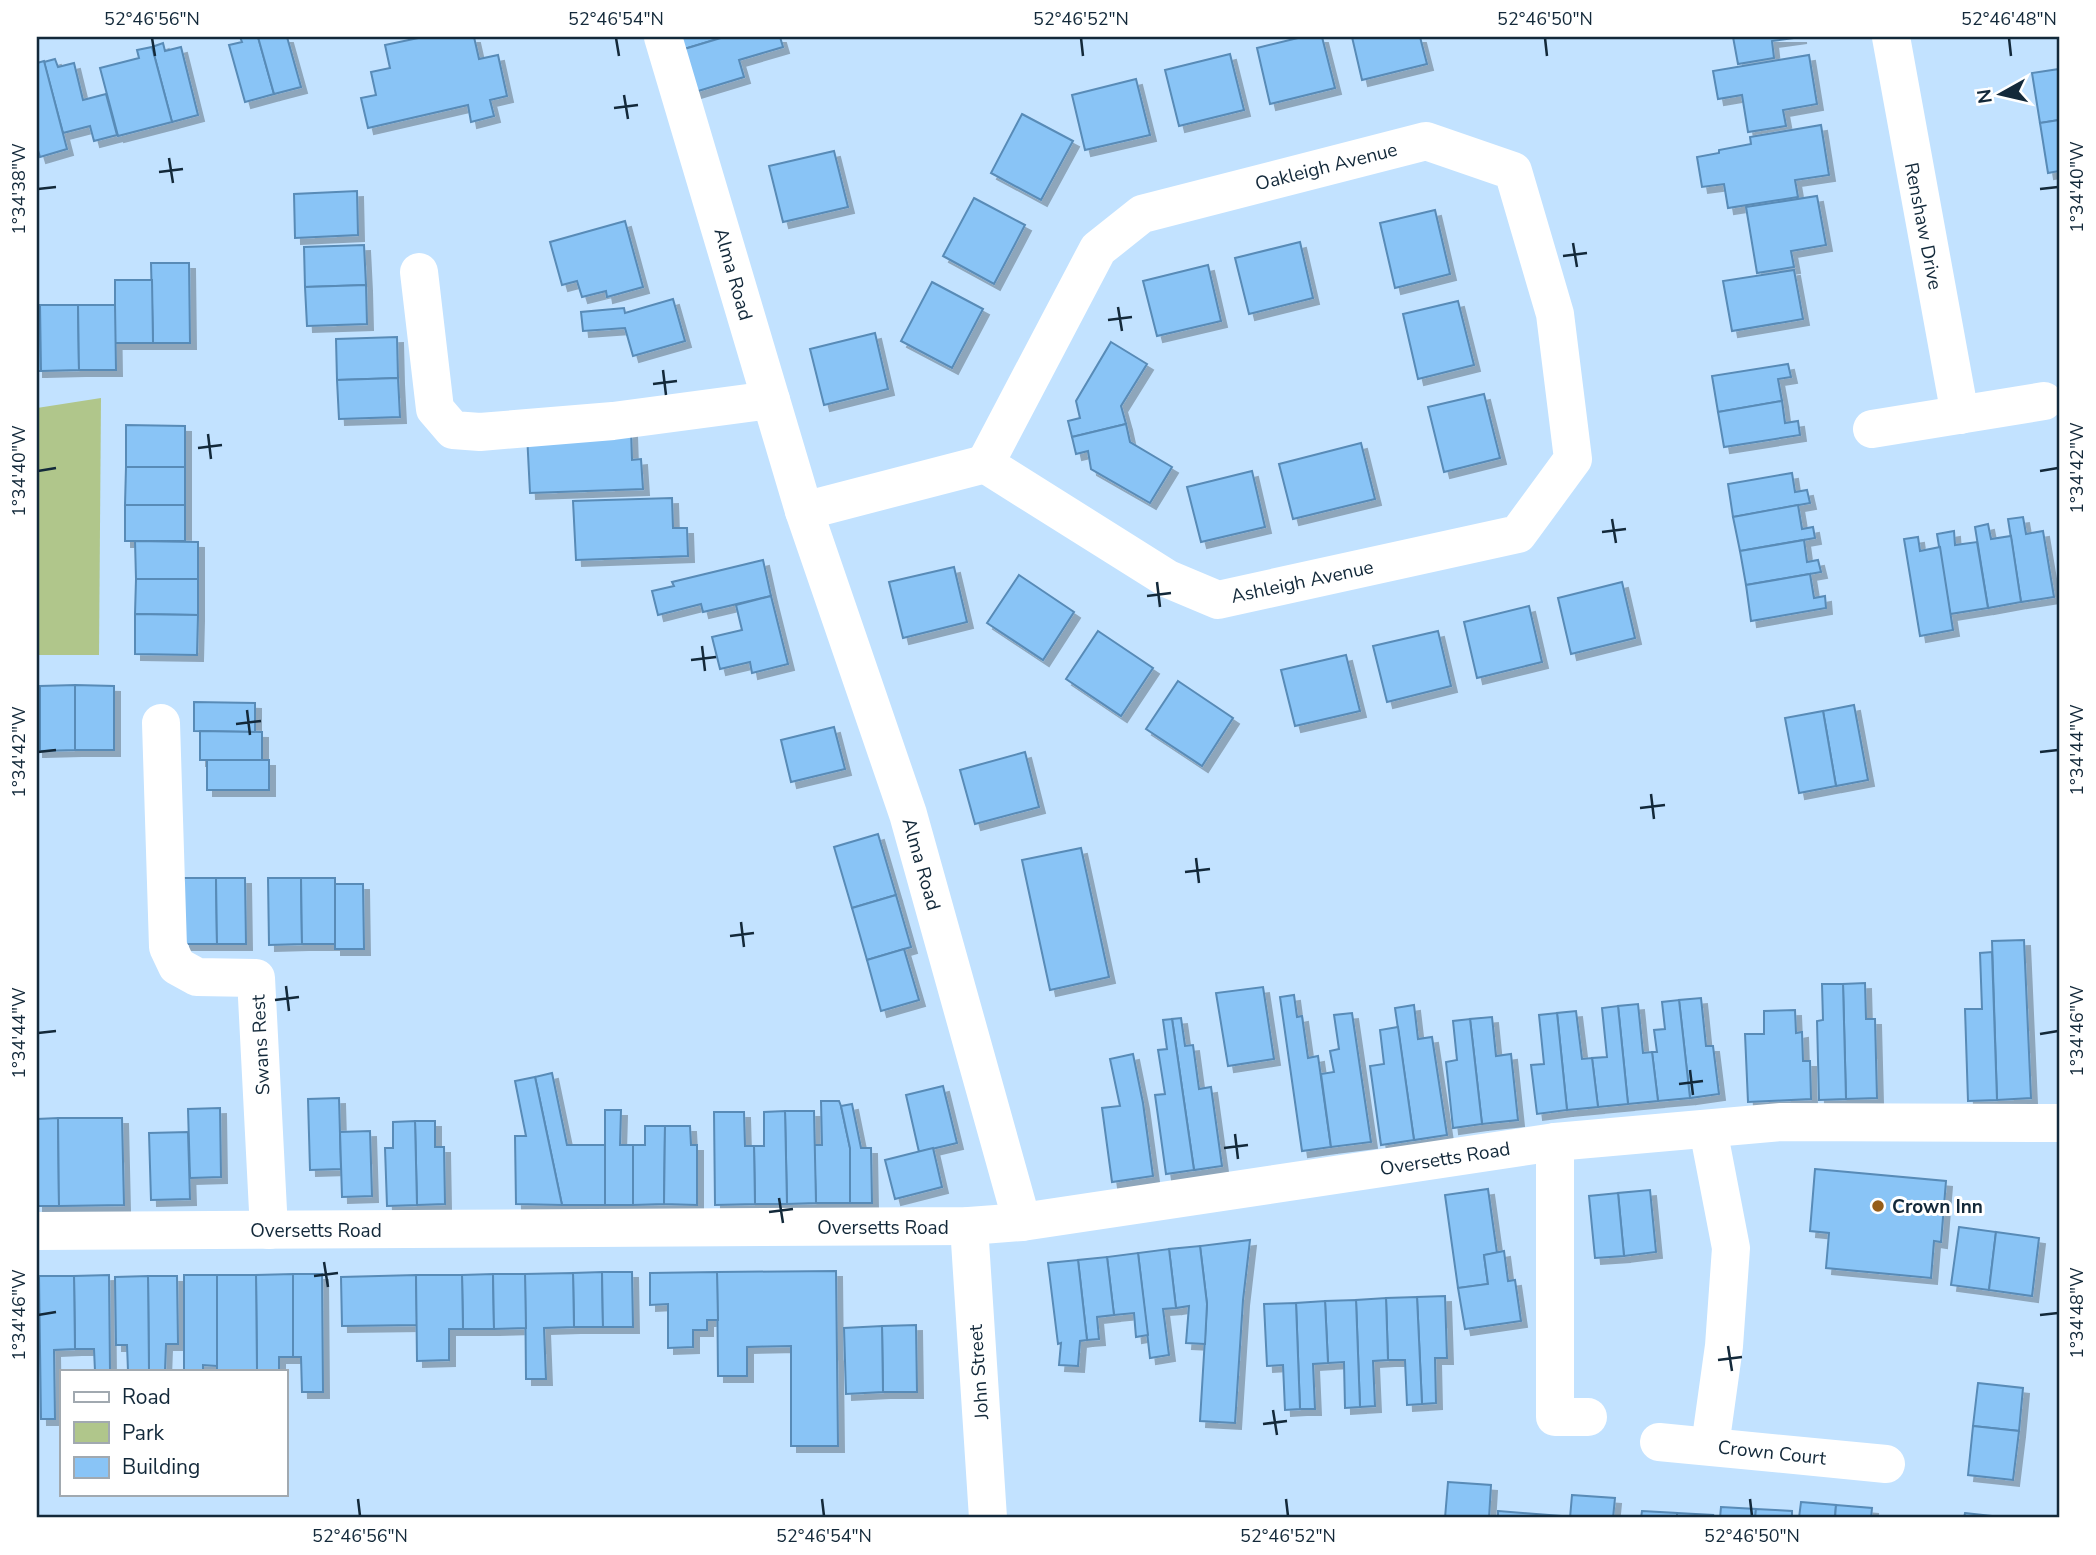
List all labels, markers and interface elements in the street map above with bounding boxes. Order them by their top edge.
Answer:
text: 52°46'56"N [104,7,200,31]
text: 52°46'54"N [568,7,664,31]
text: 52°46'52"N [1033,7,1129,31]
text: 52°46'50"N [1497,7,1593,31]
text: 52°46'48"N [1961,7,2057,31]
north arrow [1966,60,2036,130]
text: N [1971,87,1999,105]
street label: Oakleigh Avenue [1252,137,1400,197]
text: 1°34'40"W [2065,141,2089,233]
text: 1°34'38"W [7,143,31,235]
street label: Renshaw Drive [1898,160,1948,292]
street label: Alma Road [707,225,759,323]
text: 1°34'42"W [2065,422,2089,514]
text: 1°34'40"W [7,425,31,517]
street label: Ashleigh Avenue [1228,554,1376,610]
text: 1°34'44"W [2065,704,2089,796]
text: 1°34'42"W [7,706,31,798]
street label: Alma Road [895,815,947,913]
text: 1°34'46"W [2065,985,2089,1077]
text: 1°34'44"W [7,987,31,1079]
street label: Swans Rest [245,994,277,1096]
street label: Oversetts Road [1378,1136,1512,1182]
place label: Crown Inn [1892,1194,1983,1220]
marker: Crown Inn [1870,1198,1886,1214]
street label: Oversetts Road [817,1215,949,1241]
street label: Oversetts Road [250,1218,382,1244]
text: 1°34'48"W [2065,1267,2089,1359]
text: 1°34'46"W [7,1269,31,1361]
street label: John Street [963,1323,995,1421]
legend [60,1370,287,1496]
text: Road [122,1383,171,1411]
text: Park [122,1419,164,1447]
street label: Crown Court [1716,1434,1828,1472]
text: Building [122,1453,200,1481]
text: 52°46'56"N [312,1524,408,1548]
text: 52°46'54"N [776,1524,872,1548]
text: 52°46'52"N [1240,1524,1336,1548]
text: 52°46'50"N [1704,1524,1800,1548]

